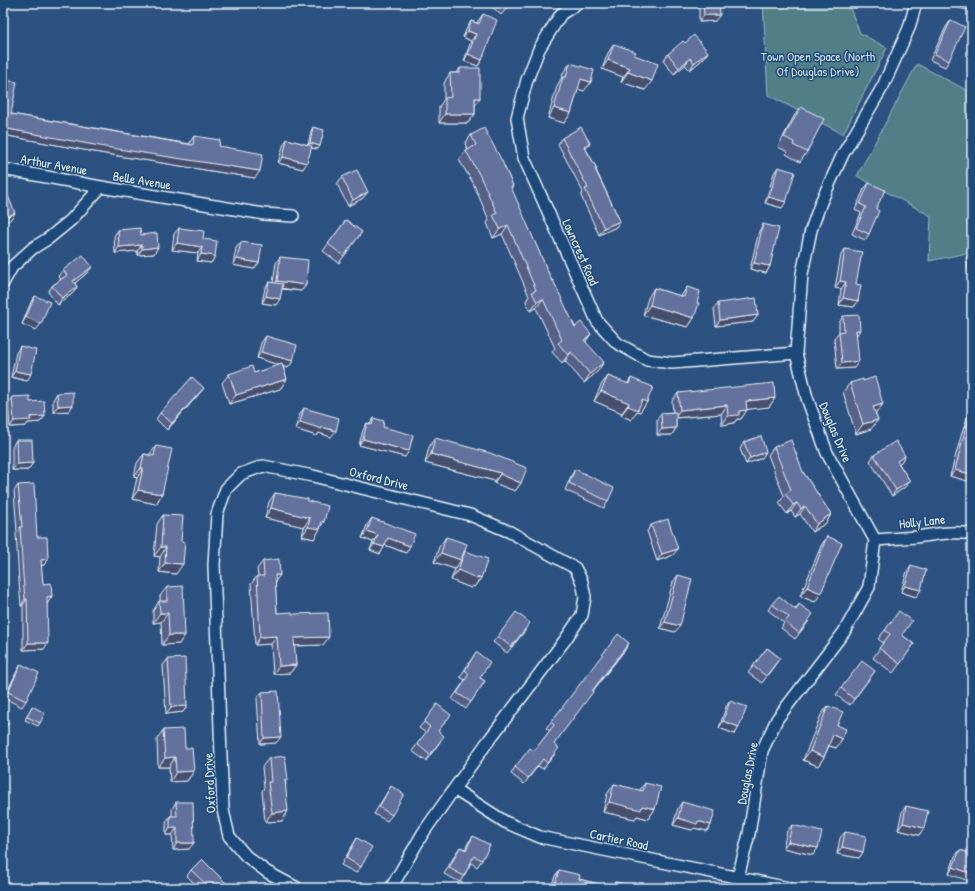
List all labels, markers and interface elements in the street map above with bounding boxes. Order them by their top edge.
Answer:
park label: Town Open Space (North Of Douglas Drive) [761,47,876,80]
street label: Arthur Avenue [19,149,89,179]
street label: Belle Avenue [112,167,172,193]
street label: Lawncrest Road [558,216,604,288]
street label: Douglas Drive [815,399,857,465]
street label: Oxford Drive [347,462,411,494]
street label: Holly Lane [898,510,946,532]
street label: Douglas Drive [732,740,762,806]
street label: Oxford Drive [198,752,220,814]
street label: Cartier Road [588,824,650,854]

